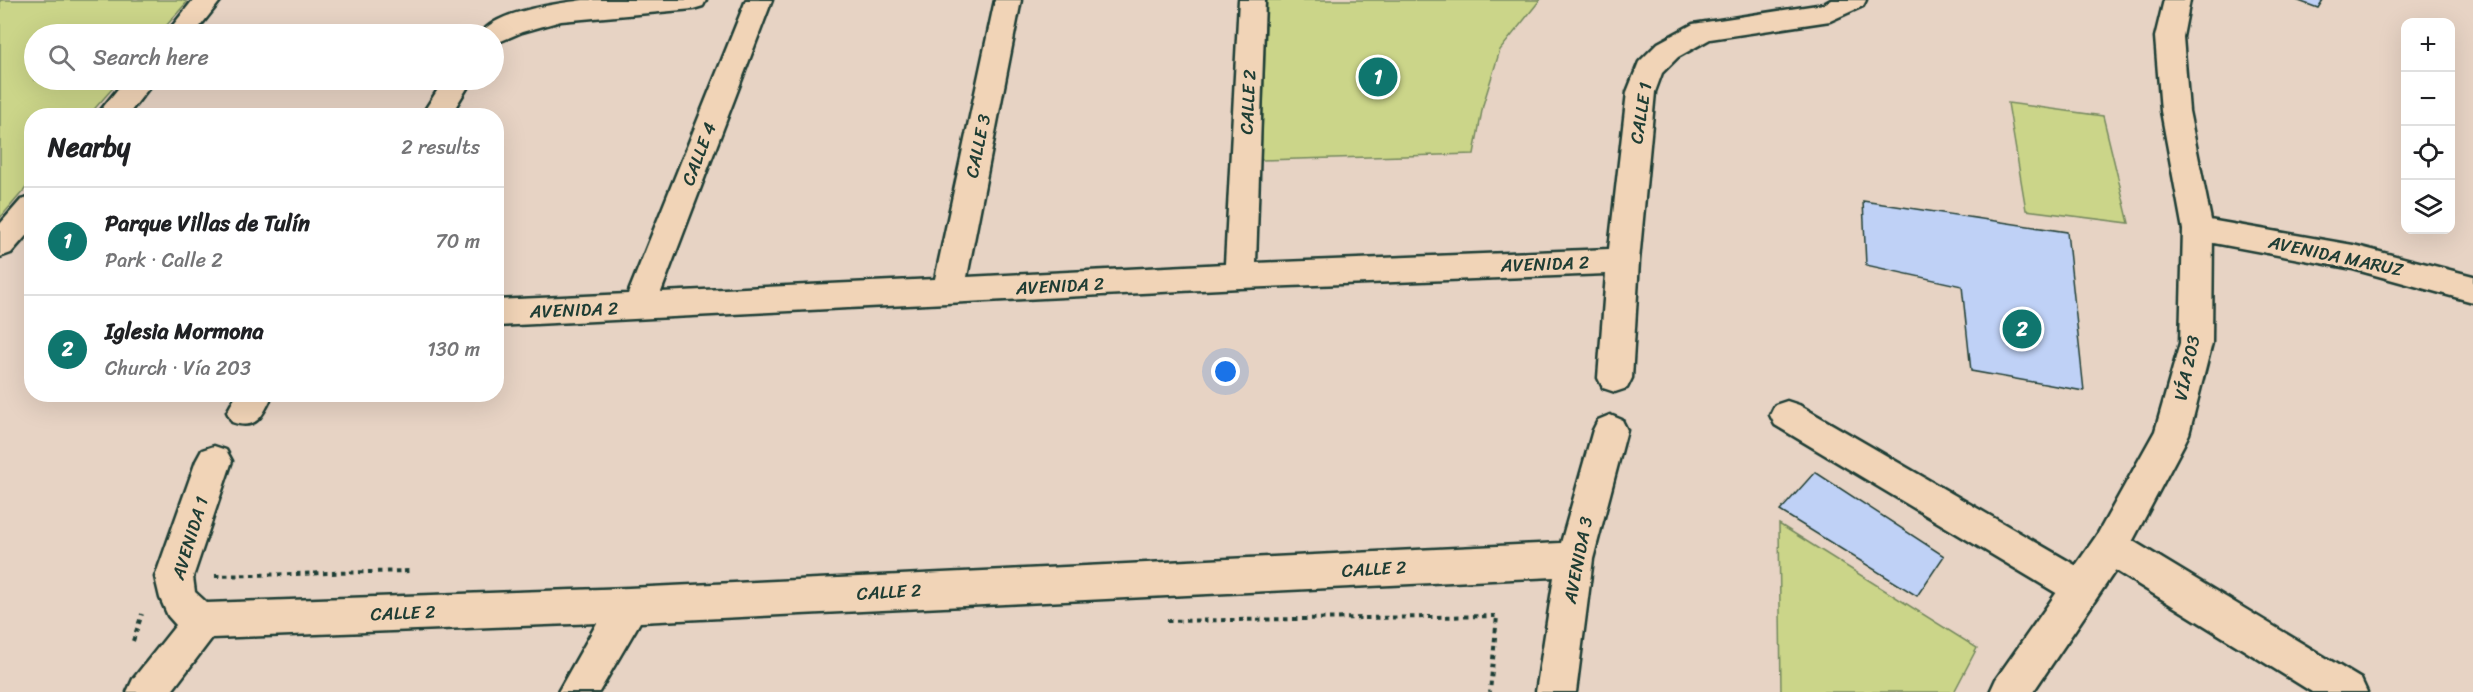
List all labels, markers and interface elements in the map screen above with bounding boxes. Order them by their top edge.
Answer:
map controls [2401,18,2455,234]
button: + [2401,18,2455,72]
search box [24,24,504,90]
text: Search here [93,38,209,77]
icon: search [45,41,78,74]
pin: 1 [1358,54,1398,100]
street label: CALLE 2 [1230,69,1266,135]
button: − [2401,72,2455,126]
street label: CALLE 1 [1620,80,1662,146]
street label: CALLE 3 [956,111,1000,181]
street label: CALLE 4 [672,118,726,190]
text: Nearby [48,124,130,170]
button: locate [2401,126,2455,180]
text: 2 results [401,130,480,165]
button: layers [2401,180,2455,234]
text: Parque Villas de Tulín [105,204,310,243]
text: 1 [63,224,72,259]
text: 70 m [435,224,480,259]
street label: AVENIDA MARUZ [2265,226,2407,286]
text: Park · Calle 2 [105,243,223,278]
street label: AVENIDA 2 [1499,246,1590,282]
street label: AVENIDA 2 [1014,268,1105,304]
street label: AVENIDA 2 [528,292,619,328]
pin: 2 [2002,306,2042,352]
text: Iglesia Mormona [105,312,263,351]
text: 2 [62,332,73,367]
text: 130 m [427,332,480,367]
street label: VÍA 203 [2164,332,2210,404]
text: Church · Vía 203 [105,351,251,386]
your location [1211,357,1240,386]
street label: AVENIDA 1 [162,492,218,585]
street label: AVENIDA 3 [1554,514,1602,607]
street label: CALLE 2 [1341,551,1407,587]
street label: CALLE 2 [856,574,922,610]
street label: CALLE 2 [370,596,436,630]

